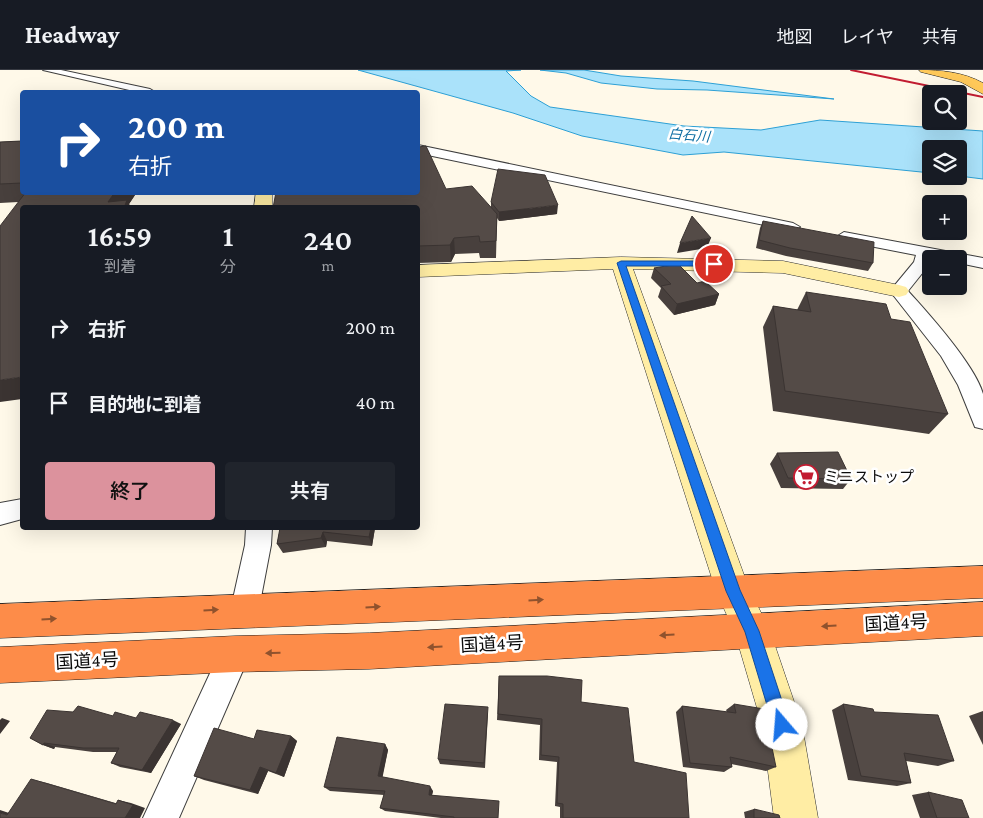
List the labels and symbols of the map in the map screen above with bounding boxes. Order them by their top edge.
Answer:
water label: 白石川 [667,125,713,145]
pin [693,243,735,285]
supermarket icon: ミニストップ [793,464,819,490]
place label: ミニストップ [824,469,914,485]
one-way arrow [528,595,544,603]
one-way arrow [366,602,382,610]
one-way arrow [203,606,219,614]
street label: 国道4号 [864,611,928,635]
one-way arrow [41,614,57,622]
one-way arrow [821,623,837,631]
street label: 国道4号 [460,632,524,656]
one-way arrow [659,632,675,640]
one-way arrow [427,644,443,652]
street label: 国道4号 [55,649,119,673]
one-way arrow [264,649,280,657]
position arrow [755,698,807,750]

